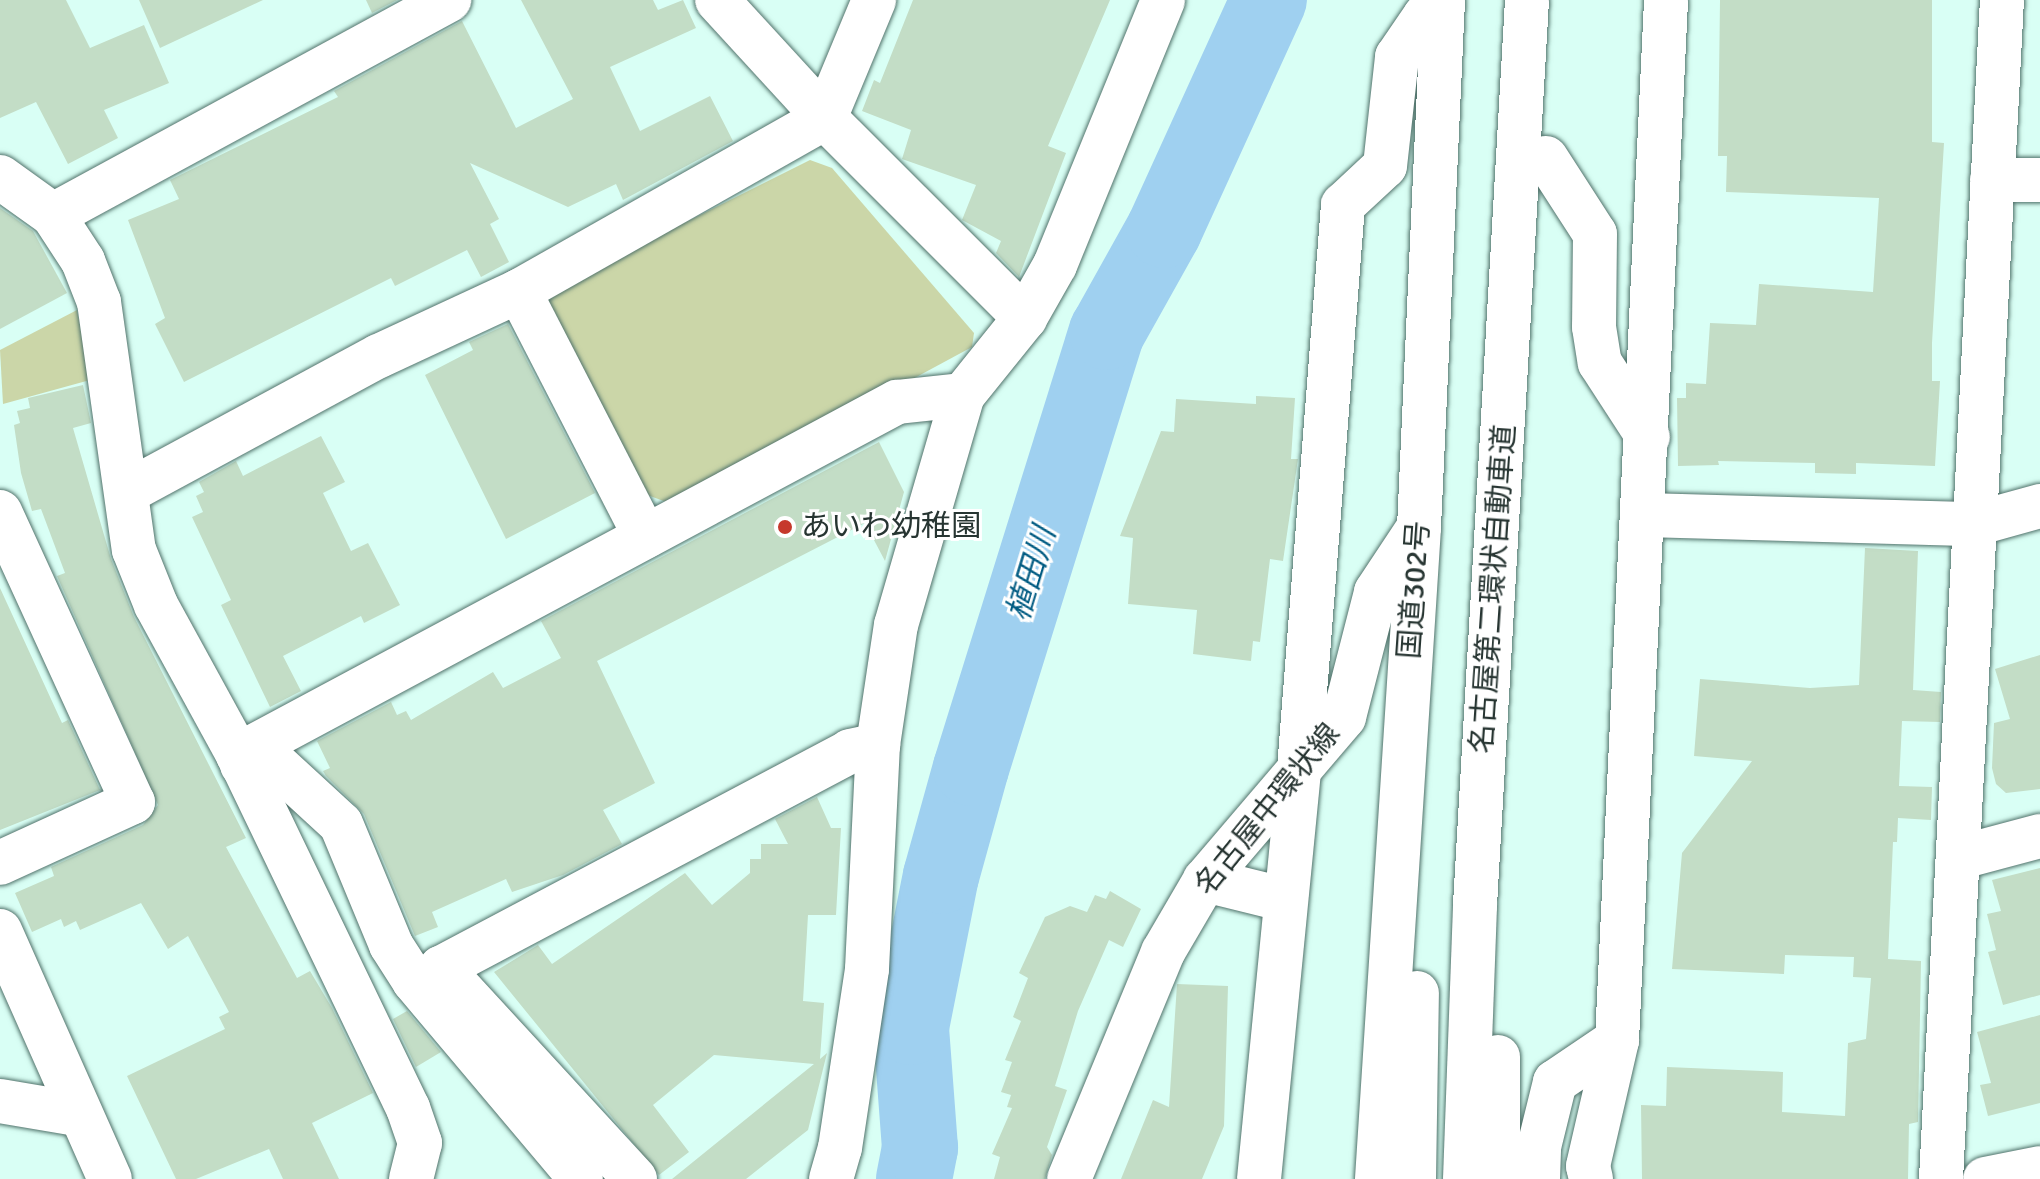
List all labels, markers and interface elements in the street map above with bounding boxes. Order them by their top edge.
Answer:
street label: 名古屋第二環状自動車道 [1465,423,1523,755]
place label: あいわ幼稚園 [801,509,981,545]
marker: あいわ幼稚園 [776,518,794,536]
street label: 国道302号 [1392,520,1438,660]
water label: 植田川 [1000,522,1064,626]
street label: 名古屋中環状線 [1188,717,1348,903]

